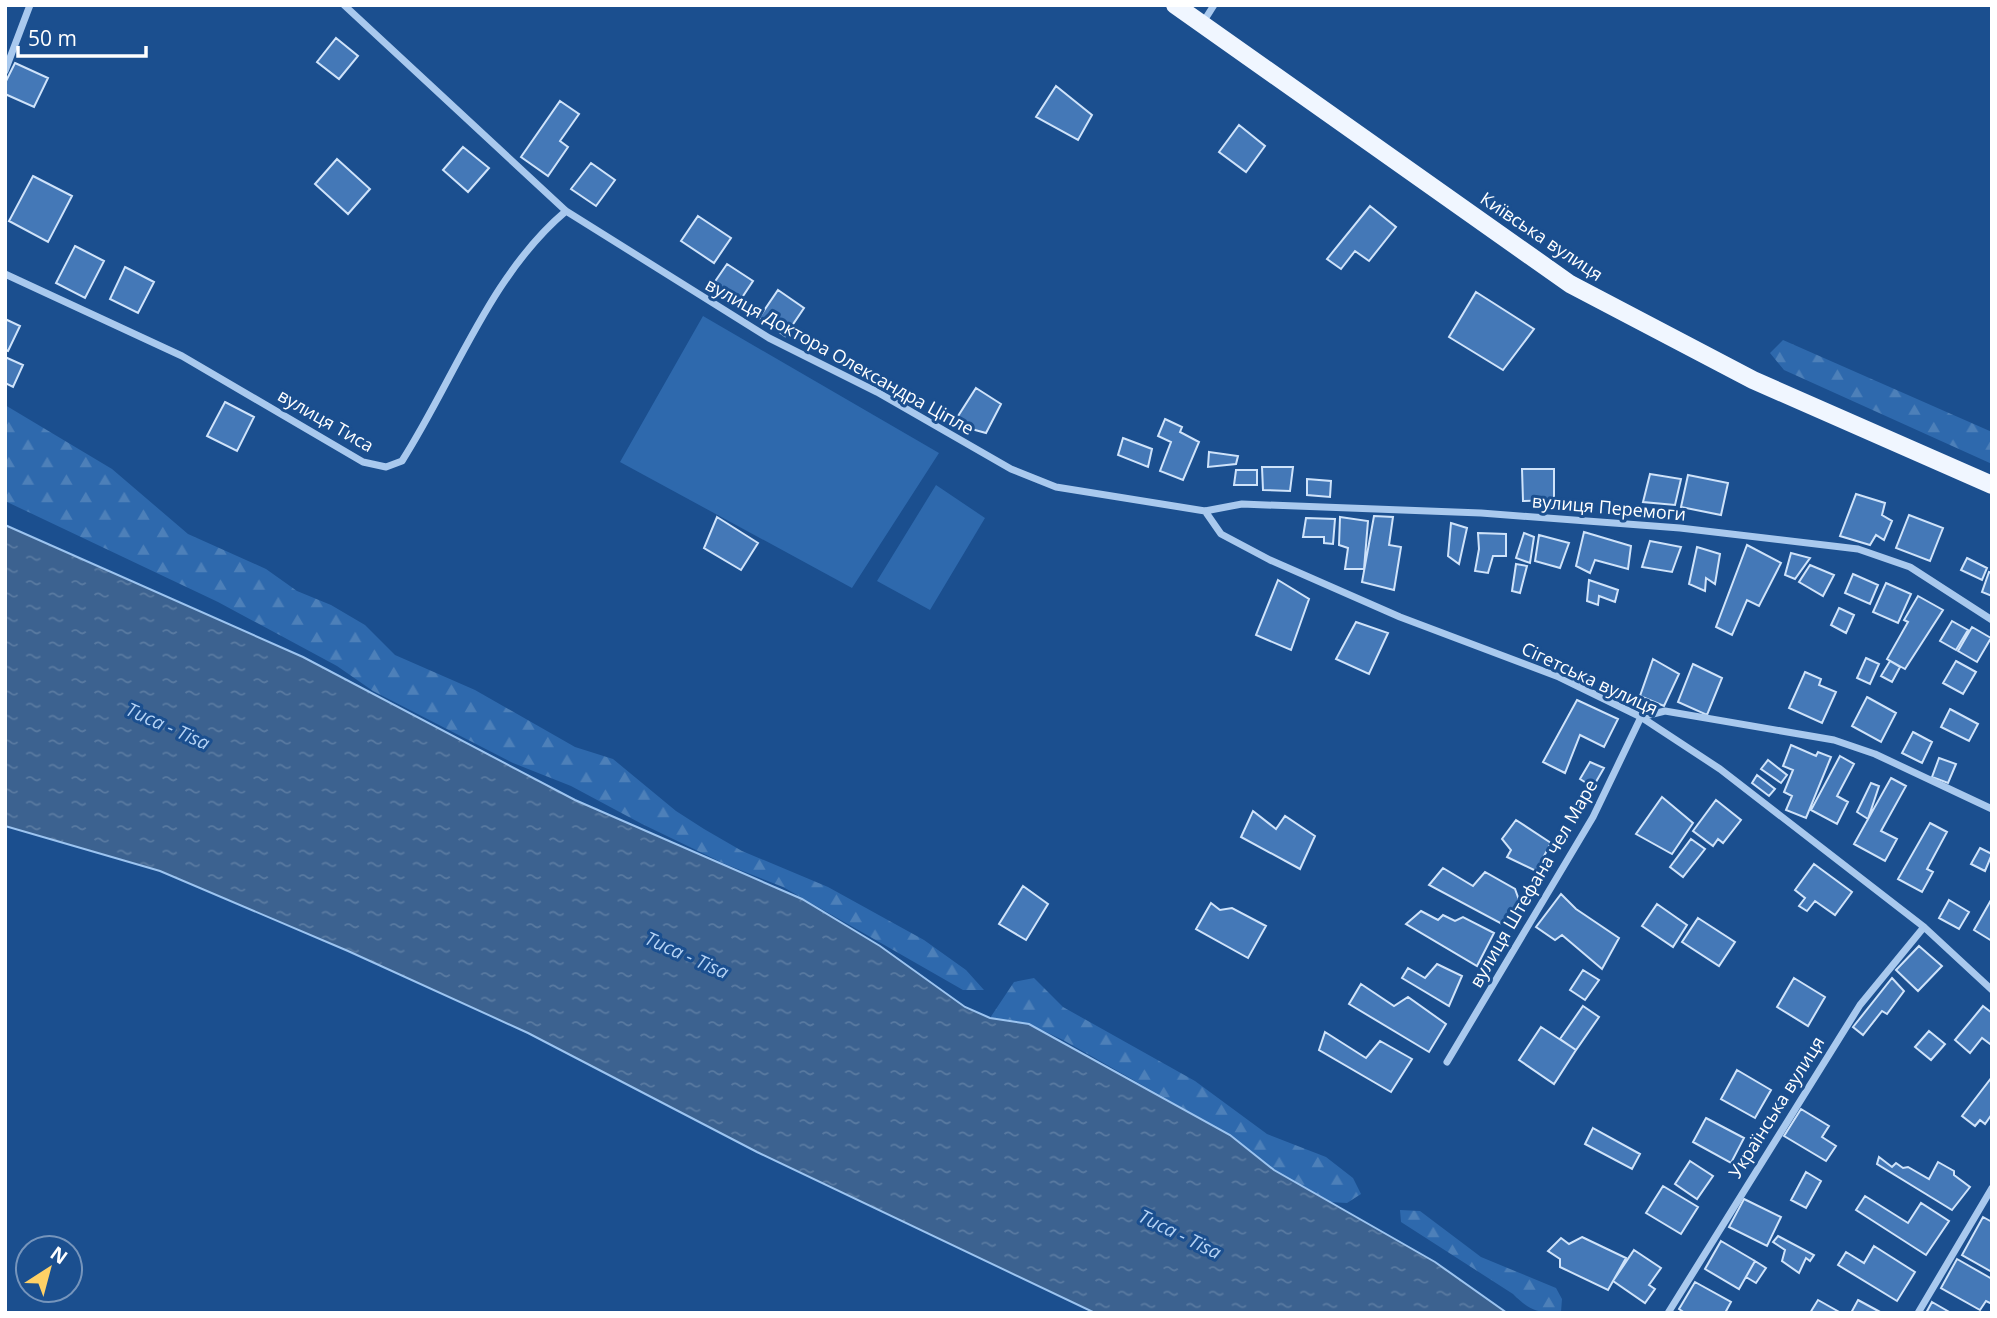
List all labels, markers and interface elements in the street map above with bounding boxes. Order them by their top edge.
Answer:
scale bar [18,14,145,58]
text: 50 m [28,24,77,52]
street label: Київська вулиця [1476,186,1608,286]
street label: вулиця Доктора Олександра Ціпле [701,272,979,440]
street label: вулиця Тиса [274,383,378,457]
street label: вулиця Перемоги [1531,488,1687,526]
street label: Сігетська вулиця [1518,636,1662,720]
water label: Тиса - Tisa [122,696,214,756]
street label: вулиця Штефана чел Маре [1463,775,1603,991]
water label: Тиса - Tisa [641,925,733,985]
street label: Українська вулиця [1723,1032,1829,1182]
water label: Тиса - Tisa [1134,1203,1226,1265]
north arrow [14,1234,84,1304]
text: N [45,1240,73,1270]

